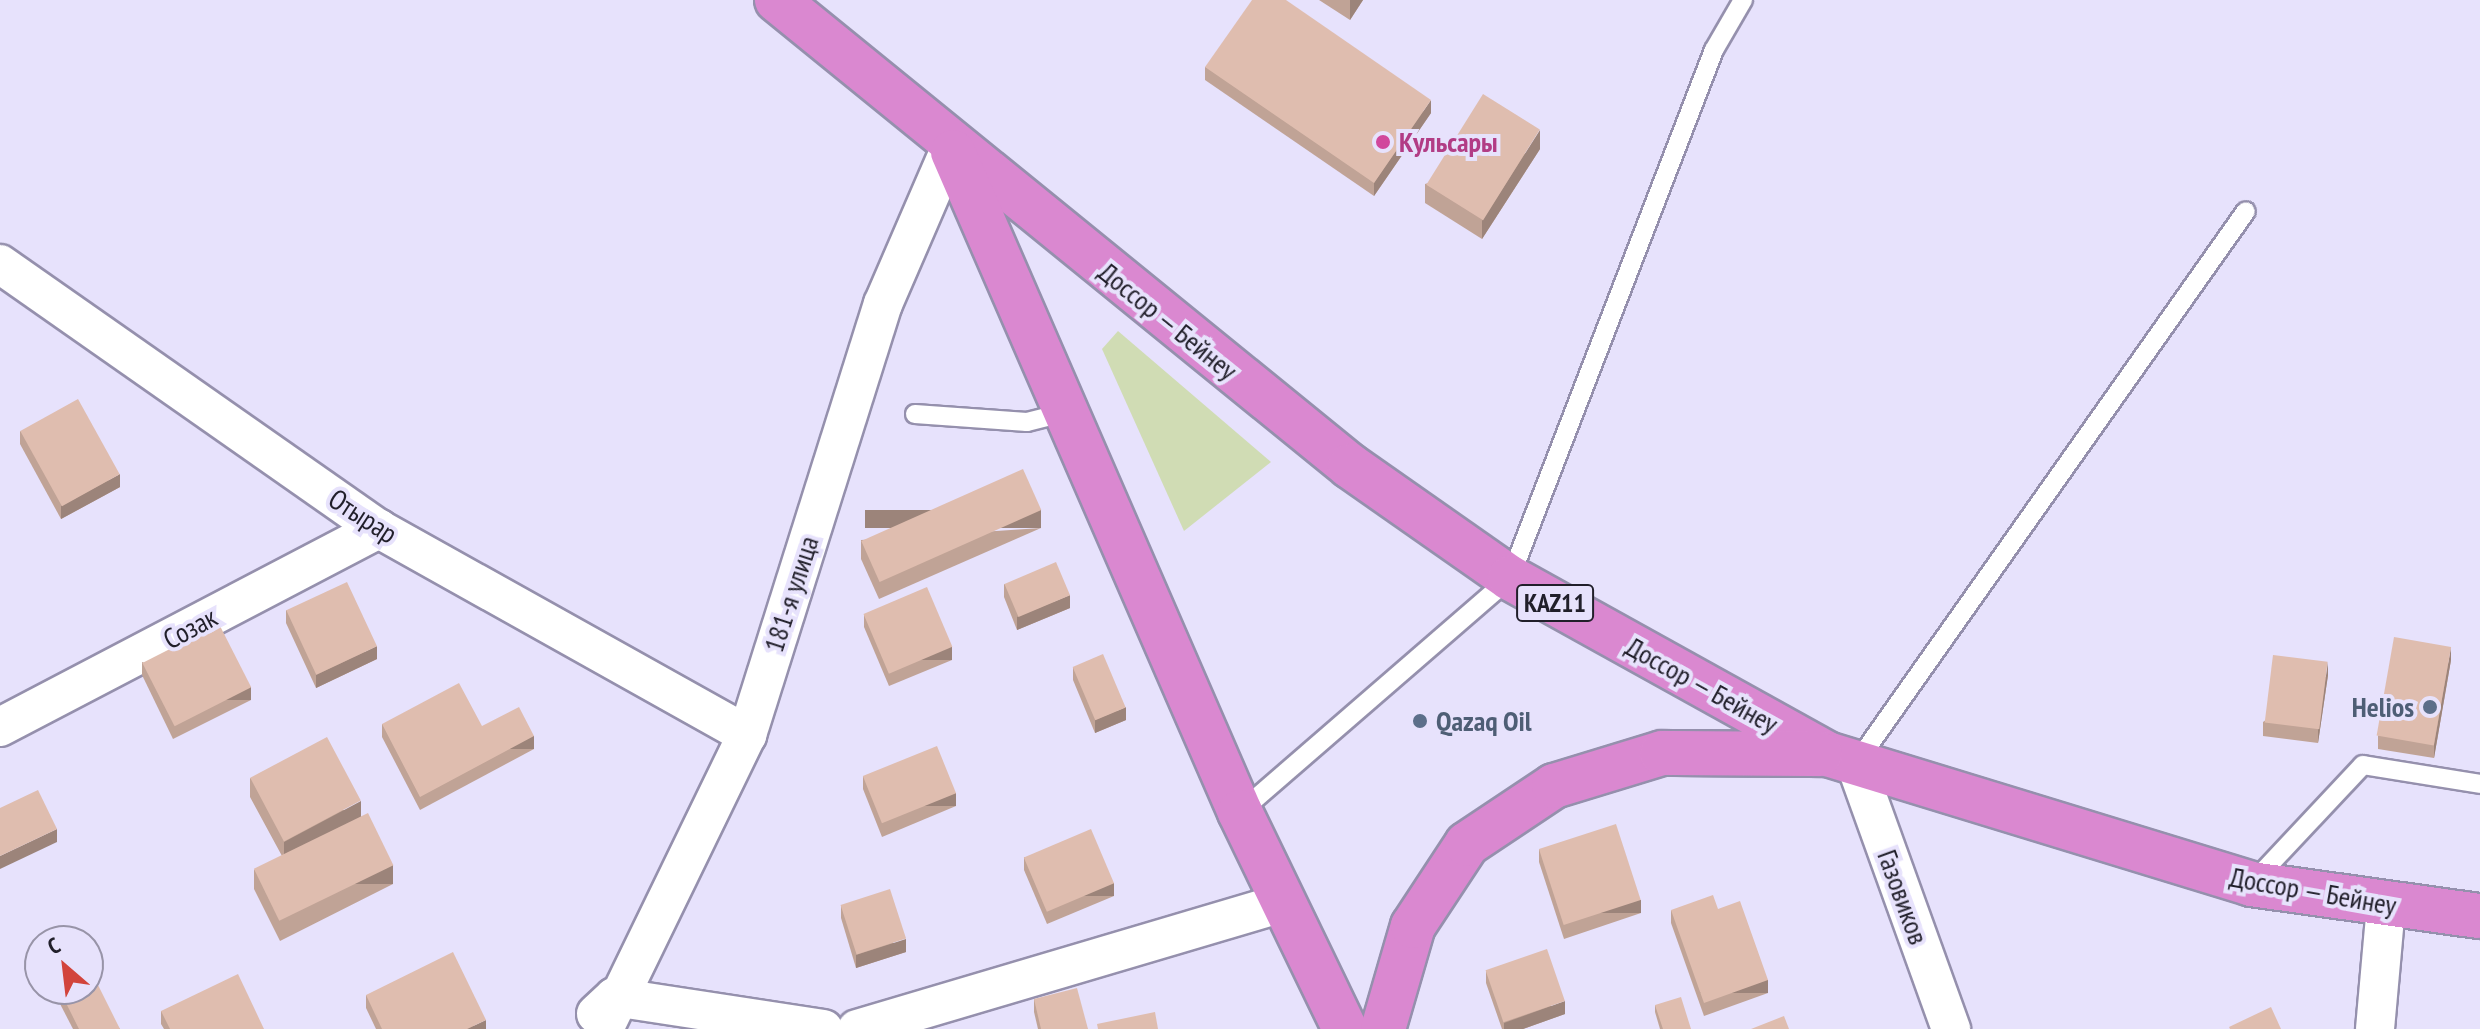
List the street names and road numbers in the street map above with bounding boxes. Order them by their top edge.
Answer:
street label: Доссор — Бейнеу [1091,254,1245,388]
street label: Отырар [322,481,404,551]
street label: 181-я улица [756,532,826,656]
road number: KAZ11 [1515,581,1595,625]
street label: Созак [157,600,223,656]
street label: Доссор — Бейнеу [1619,629,1785,741]
street label: Газовиков [1870,845,1936,949]
street label: Доссор — Бейнеу [2226,860,2400,922]

